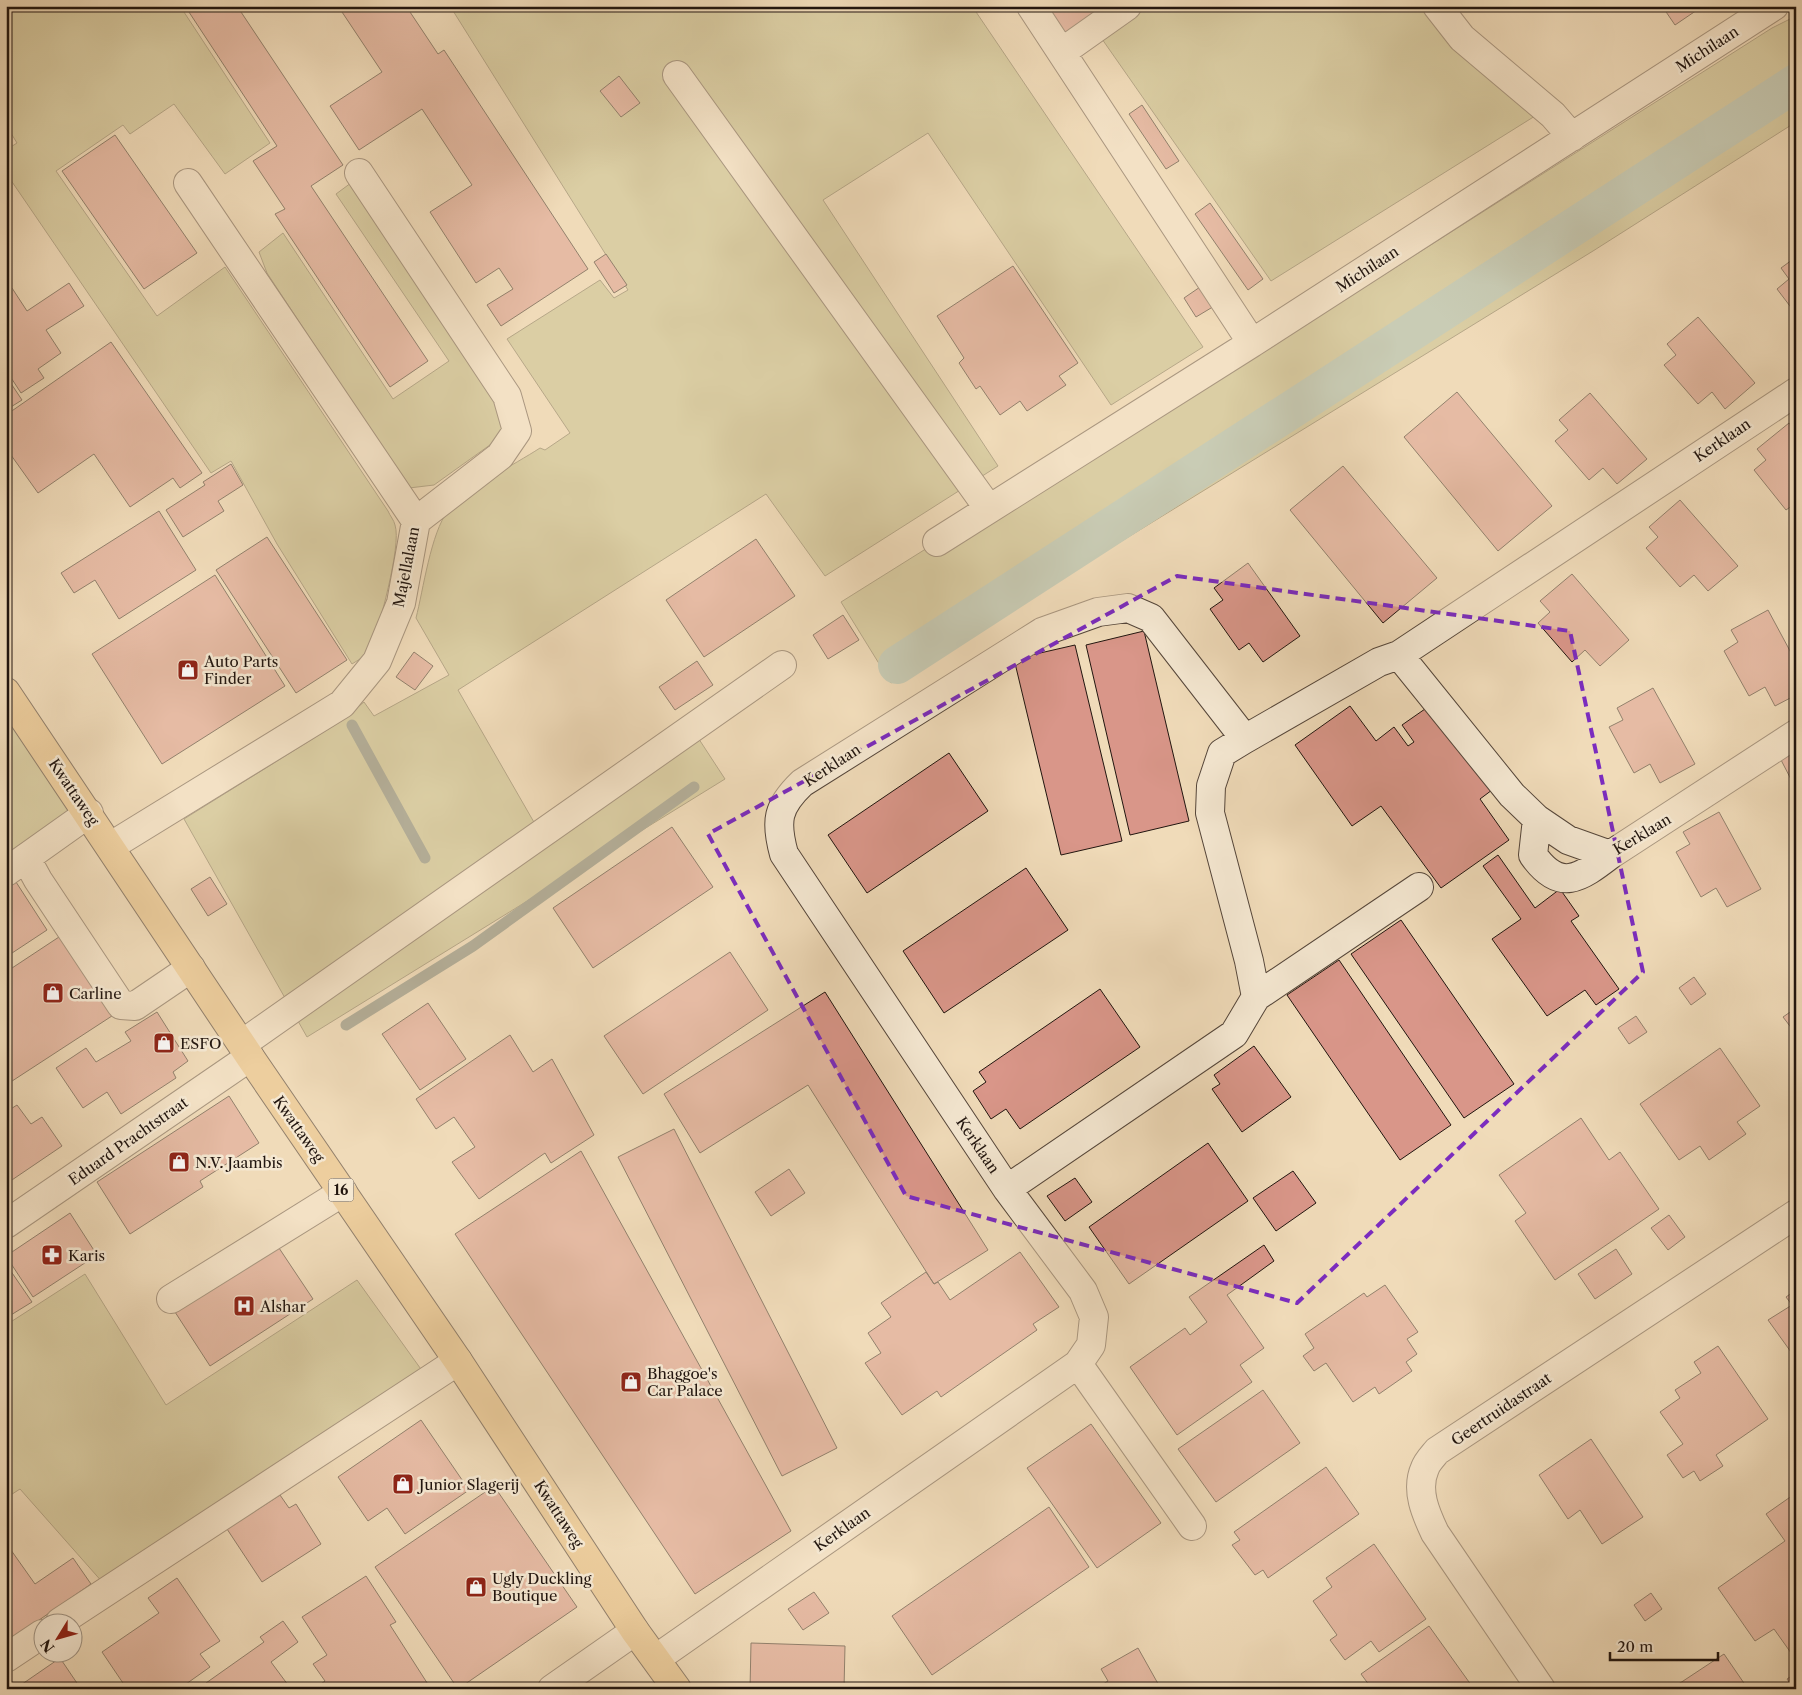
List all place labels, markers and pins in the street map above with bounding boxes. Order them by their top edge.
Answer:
place label: Auto Parts Finder [203,652,278,688]
shop icon: Auto Parts Finder [176,658,200,682]
shop icon: Carline [41,981,65,1005]
place label: Carline [69,984,122,1003]
shop icon: ESFO [152,1031,176,1055]
place label: ESFO [180,1034,222,1053]
shop icon: N.V. Jaambis [167,1150,191,1174]
place label: N.V. Jaambis [195,1153,283,1172]
pharmacy icon: Karis [40,1243,64,1267]
place label: Karis [68,1246,105,1265]
hospital icon: Alshar [232,1294,256,1318]
place label: Alshar [259,1297,306,1316]
place label: Bhaggoe's Car Palace [647,1364,723,1400]
shop icon: Bhaggoe's Car Palace [619,1370,643,1394]
shop icon: Junior Slagerij [391,1472,415,1496]
place label: Junior Slagerij [417,1475,519,1494]
place label: Ugly Duckling Boutique [492,1569,592,1605]
shop icon: Ugly Duckling Boutique [464,1575,488,1599]

